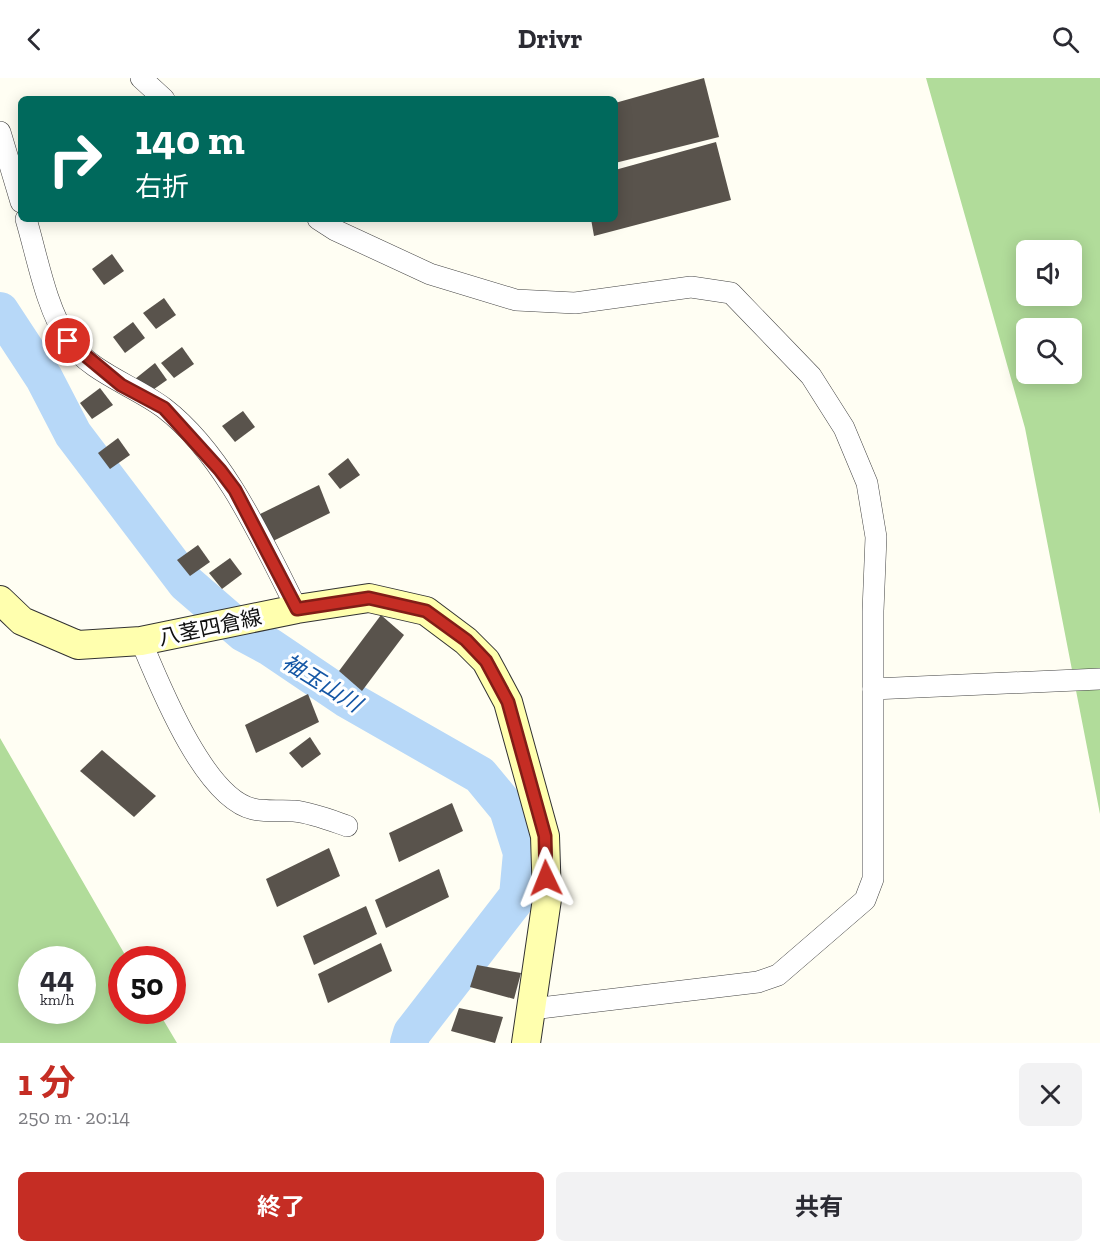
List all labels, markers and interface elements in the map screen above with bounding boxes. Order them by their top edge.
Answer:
icon: back [18,23,51,56]
text: Drivr [518,23,582,55]
icon: search [1049,23,1082,56]
text: 140 m [135,114,245,165]
icon: right [36,120,114,198]
text: 右折 [135,171,189,203]
map controls [1016,240,1082,384]
button: sound [1016,240,1082,306]
pin [42,315,93,366]
button: search [1016,318,1082,384]
icon: arrive [51,324,84,357]
street label: 八茎四倉線 [156,604,264,650]
water label: 袖玉山川 [278,648,368,719]
position arrow [514,846,578,910]
speed limit sign: 50 [108,946,186,1024]
text: 44 [40,960,74,996]
text: km/h [40,991,74,1009]
text: 1 分 [18,1061,75,1104]
button: close [1019,1063,1082,1126]
text: 250 m · 20:14 [18,1105,130,1129]
button: 終了 [18,1172,544,1241]
button: 共有 [556,1172,1082,1241]

